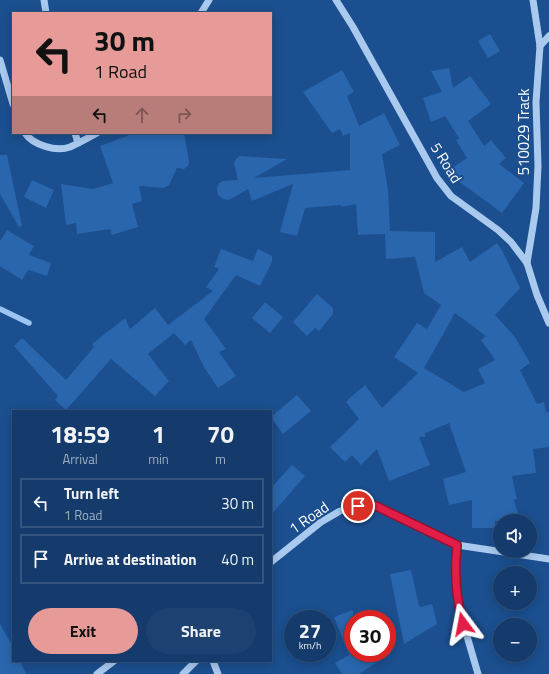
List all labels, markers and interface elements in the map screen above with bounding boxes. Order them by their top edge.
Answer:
text: 30 m [94,19,155,62]
icon: left [28,28,80,80]
text: 1 Road [94,58,147,85]
street label: 510029 Track [512,89,535,175]
icon: left [89,104,111,126]
icon: ahead [131,104,153,126]
icon: right [173,104,195,126]
street label: 5 Road [425,138,468,188]
text: 18:59 [50,416,110,452]
text: 1 [152,416,165,452]
text: 70 [207,416,234,452]
text: Arrival [62,449,98,469]
text: min [148,449,169,469]
text: m [215,449,226,469]
text: Turn left [64,482,119,505]
pin [341,489,375,523]
icon: left [30,492,52,514]
text: 30 m [221,492,254,515]
street label: 1 Road [284,495,333,540]
icon: arrive [347,495,369,517]
text: 1 Road [64,505,102,525]
map controls [493,514,537,662]
button: sound [493,514,537,558]
icon: arrive [30,548,52,570]
text: Arrive at destination [64,548,197,571]
text: 40 m [221,548,254,571]
button: + [493,566,537,610]
position arrow [442,603,484,645]
button: Exit [28,608,138,654]
button: Share [146,608,256,654]
speed limit sign: 30 [344,610,396,662]
text: 27 [299,615,321,646]
button: − [493,618,537,662]
text: km/h [299,638,321,653]

